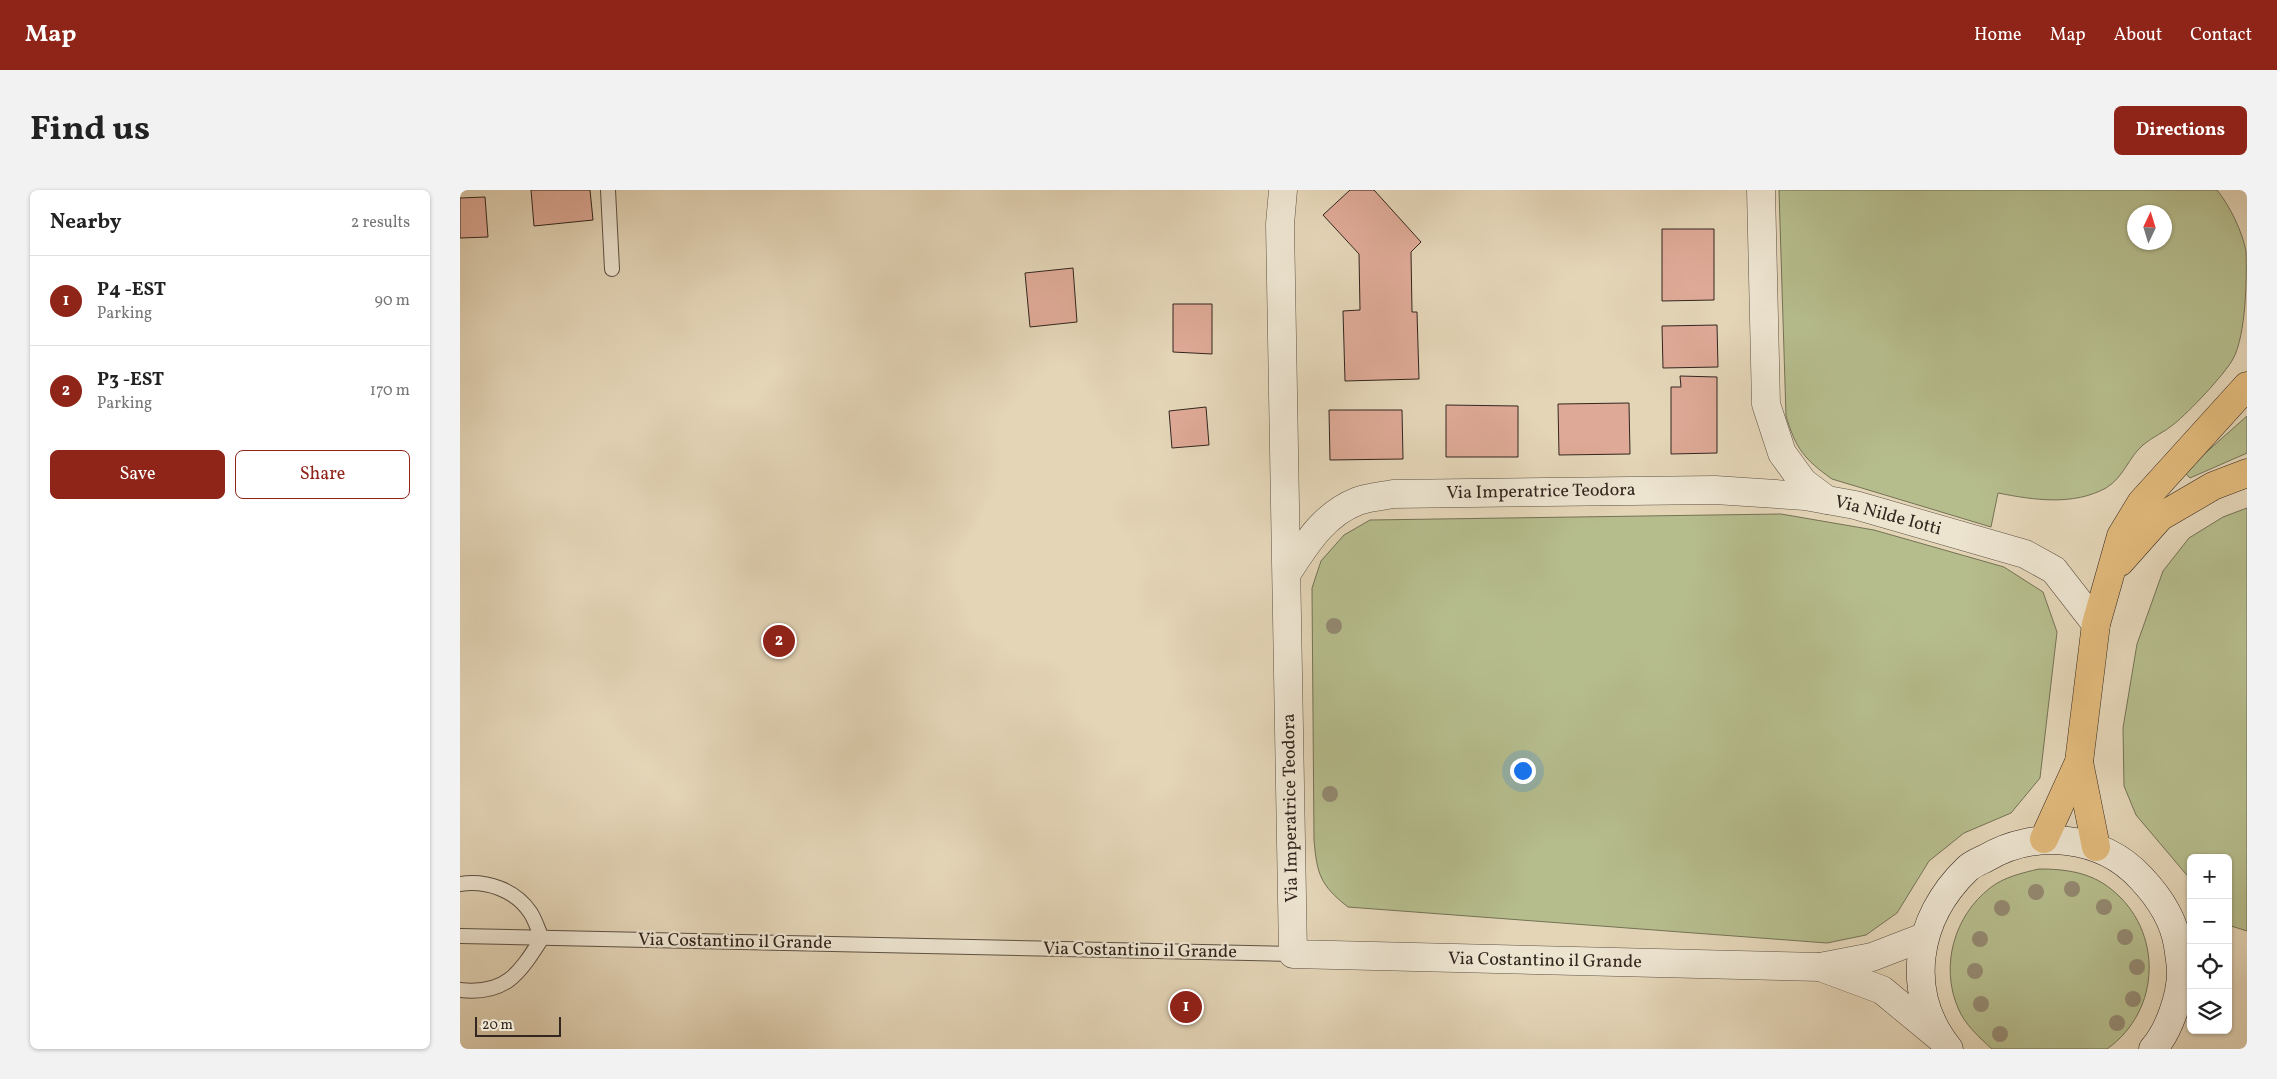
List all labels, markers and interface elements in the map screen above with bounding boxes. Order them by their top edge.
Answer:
text: Map [25,18,76,52]
text: Home [1974,23,2022,48]
text: Map [2050,23,2086,48]
text: About [2114,23,2162,48]
text: Contact [2190,23,2252,48]
text: Find us [30,106,150,154]
button: Directions [2114,106,2247,155]
north arrow [2127,205,2172,250]
text: Nearby [50,208,121,237]
text: 2 results [351,212,410,234]
text: P4 -EST [97,277,166,303]
text: 1 [63,290,69,312]
text: 90 m [374,290,410,312]
text: Parking [97,303,152,325]
text: P3 -EST [97,367,164,393]
text: 2 [62,380,70,402]
text: 170 m [370,380,410,402]
text: Parking [97,393,152,415]
button: Save [50,450,225,499]
button: Share [235,450,410,499]
street label: Via Imperatrice Teodora [1446,478,1636,506]
street label: Via Nilde Iotti [1832,490,1944,542]
pin: 2 [763,622,795,660]
street label: Via Imperatrice Teodora [1277,713,1305,903]
your location [1510,758,1536,784]
map controls [2187,854,2232,1034]
button: + [2187,854,2232,899]
button: − [2187,899,2232,944]
street label: Via Costantino il Grande [638,928,832,956]
street label: Via Costantino il Grande [1043,937,1237,965]
button: locate [2187,944,2232,989]
street label: Via Costantino il Grande [1448,947,1642,975]
pin: 1 [1170,988,1202,1026]
button: layers [2187,989,2232,1034]
scale bar [475,1014,561,1037]
text: 20 m [482,1016,513,1035]

